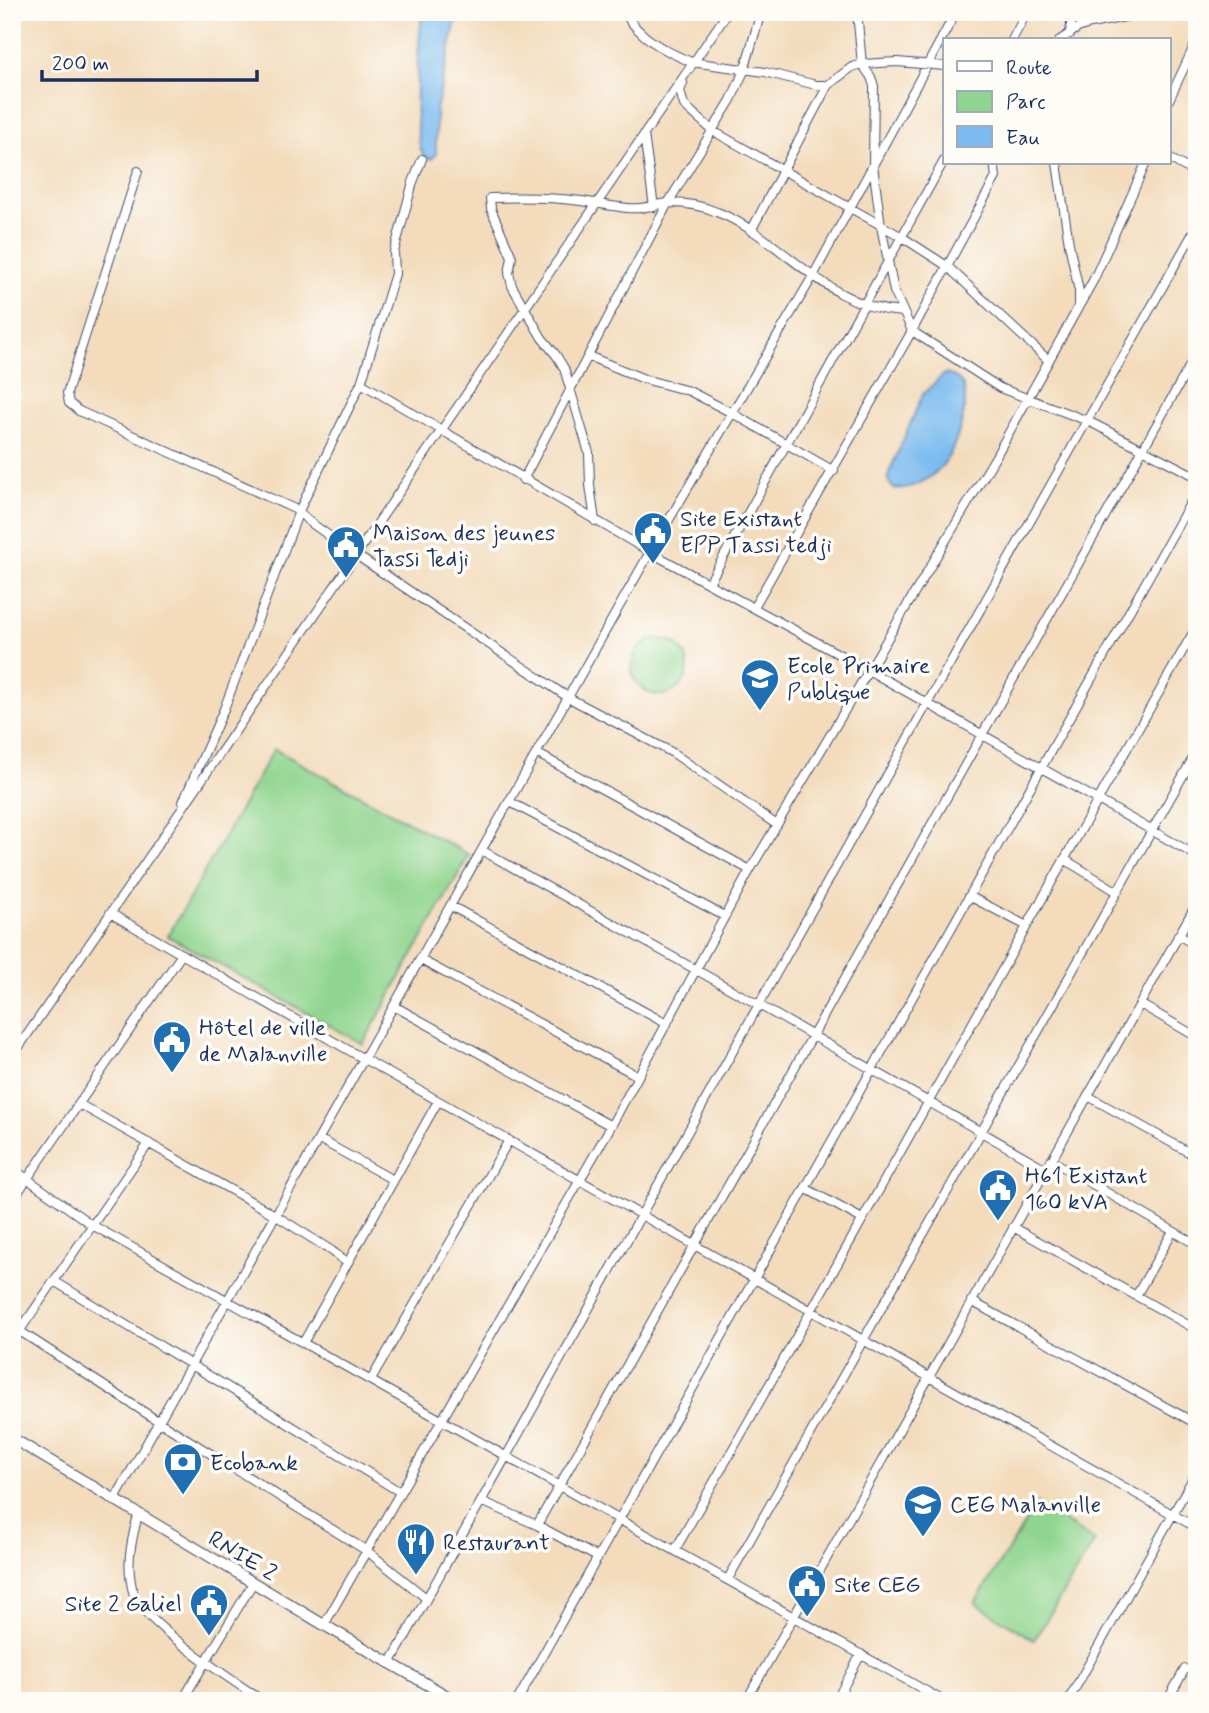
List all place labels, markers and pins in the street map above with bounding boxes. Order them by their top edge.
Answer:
place label: Site Existant EPP Tassi tedji [680,505,832,561]
public building icon: Site Existant EPP Tassi tedji [632,510,674,565]
place label: Maison des jeunes Tassi Tedji [373,519,555,575]
public building icon: Maison des jeunes Tassi Tedji [325,524,367,579]
place label: Ecole Primaire Publique [787,652,930,708]
school or university icon: Ecole Primaire Publique [739,657,781,712]
place label: Hôtel de ville de Malanville [199,1014,327,1070]
public building icon: Hôtel de ville de Malanville [151,1019,193,1074]
place label: H61 Existant 160 kVA [1025,1162,1147,1218]
public building icon: H61 Existant 160 kVA [977,1167,1019,1222]
bank icon: Ecobank [162,1441,204,1496]
place label: Ecobank [210,1449,298,1479]
school or university icon: CEG Malanville [902,1483,944,1538]
place label: CEG Malanville [950,1491,1101,1521]
restaurant icon: Restaurant [395,1521,437,1576]
place label: Restaurant [443,1529,550,1559]
public building icon: Site CEG [786,1563,828,1618]
place label: Site CEG [834,1571,920,1601]
public building icon: Site 2 Galiel [188,1582,230,1637]
place label: Site 2 Galiel [65,1590,182,1620]

